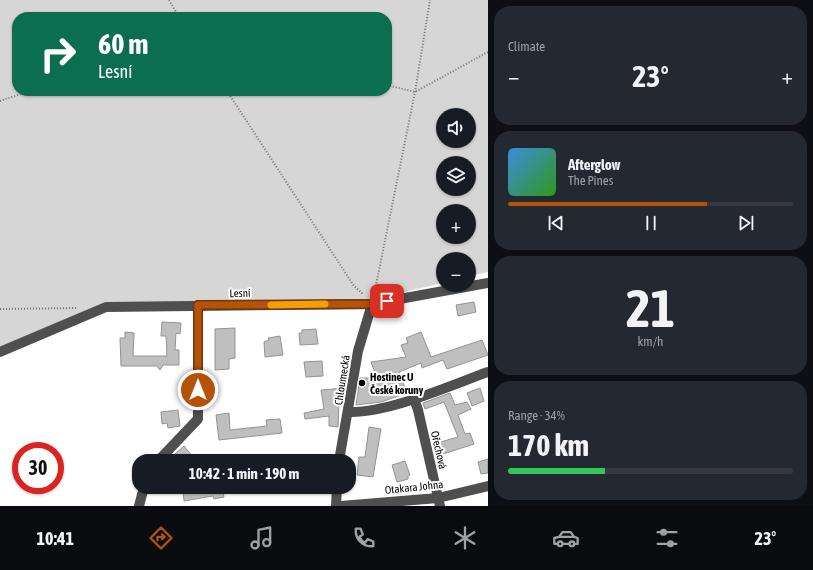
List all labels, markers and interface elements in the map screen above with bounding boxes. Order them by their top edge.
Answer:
icon: right [32,28,84,80]
text: 60 m [98,28,148,60]
text: Climate [508,39,545,54]
text: 23° [632,59,669,93]
text: Lesní [98,61,132,82]
text: − [508,63,519,89]
text: + [782,63,793,89]
map controls [436,108,476,292]
button: sound [436,108,476,148]
button: layers [436,156,476,196]
text: Afterglow [568,156,621,173]
text: The Pines [568,173,613,188]
button: + [436,204,476,244]
icon: previous [545,212,567,234]
icon: pause [640,212,662,234]
icon: next [735,212,757,234]
button: − [436,252,476,292]
text: 21 [626,278,675,338]
pin [370,284,404,318]
street label: Lesní [229,287,251,299]
icon: arrive [376,290,398,312]
text: km/h [638,334,663,349]
street label: Chloumecká [332,354,352,406]
position arrow [177,369,219,411]
place label: Hostinec U České koruny [370,371,424,396]
marker: Hostinec U České koruny [357,378,367,388]
text: Range · 34% [508,408,565,423]
text: 170 km [508,428,589,462]
street label: Ořechová [429,430,449,470]
speed limit sign: 30 [12,442,64,494]
text: 10:42 · 1 min · 190 m [189,465,299,482]
street label: Otakara Johna [384,478,444,496]
icon: directions [147,524,175,552]
icon: music [248,524,276,552]
icon: phone [350,524,378,552]
icon: climate [451,524,479,552]
icon: car [552,524,580,552]
icon: filters [653,524,681,552]
text: 10:41 [37,528,74,549]
text: 23° [754,528,776,549]

